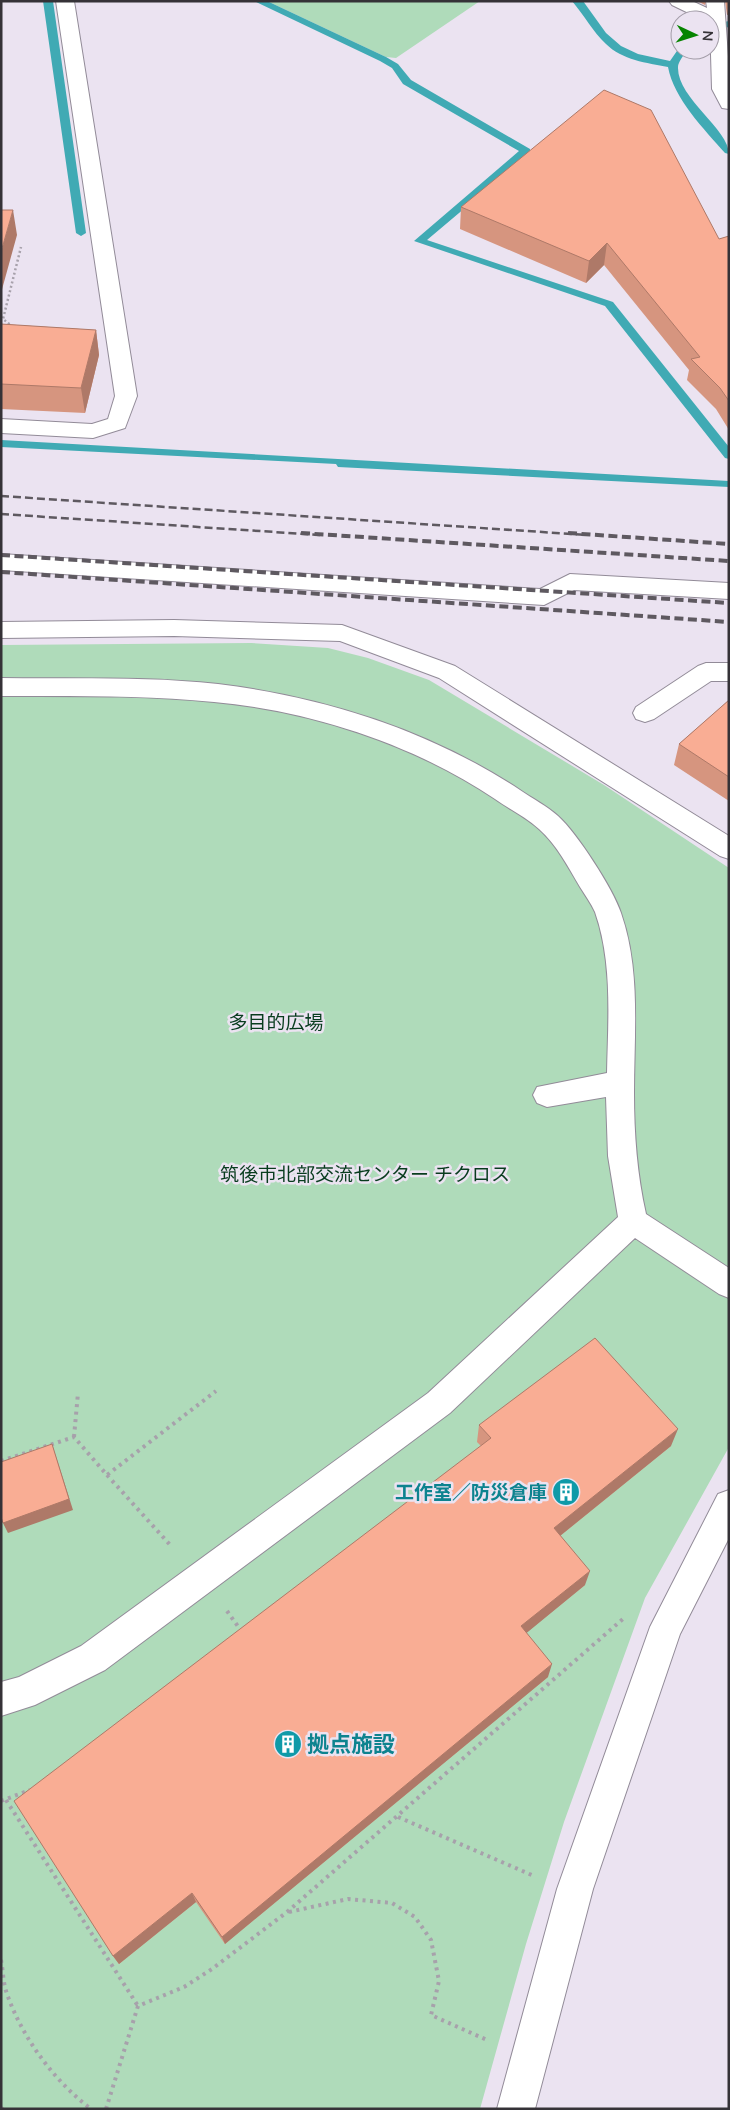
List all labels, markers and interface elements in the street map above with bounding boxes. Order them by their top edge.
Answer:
north arrow [670,10,720,60]
text: N [699,30,717,42]
park label: 多目的広場 [228,1010,324,1034]
park label: 筑後市北部交流センター チクロス [220,1162,510,1186]
building icon: 工作室／防災倉庫 [551,1477,581,1507]
place label: 工作室／防災倉庫 [395,1480,547,1504]
building icon: 拠点施設 [273,1729,303,1759]
place label: 拠点施設 [307,1730,395,1758]

